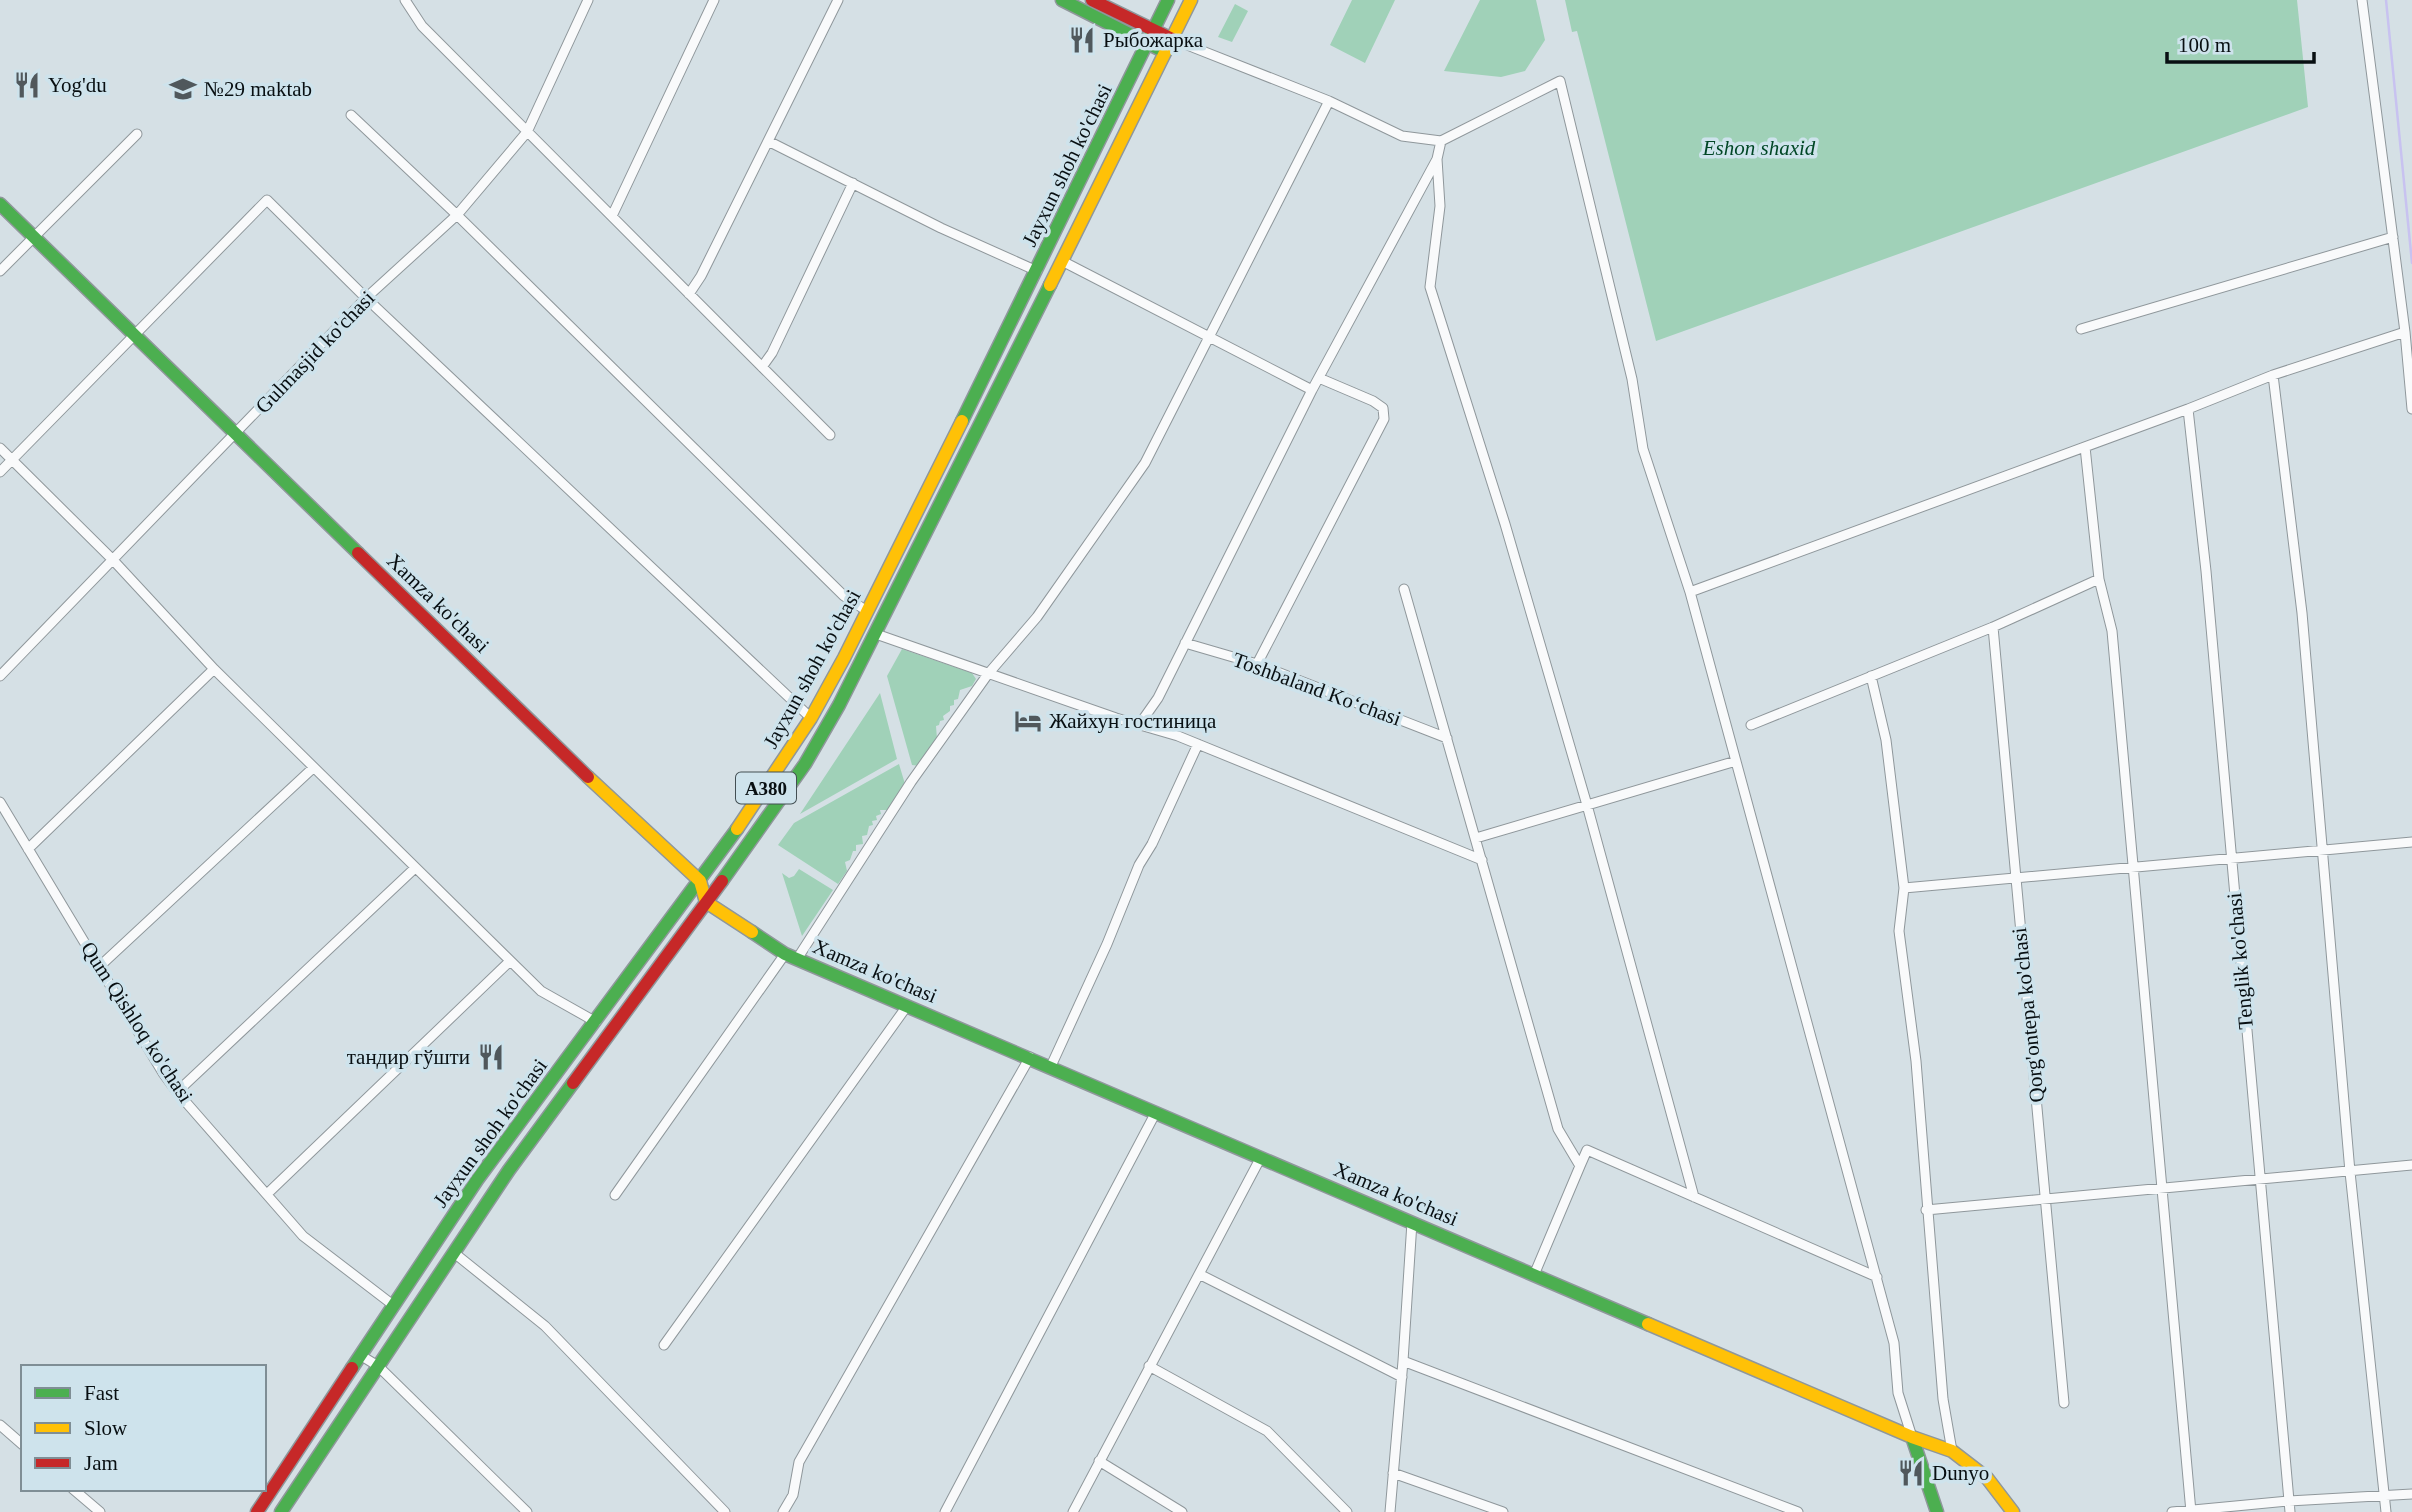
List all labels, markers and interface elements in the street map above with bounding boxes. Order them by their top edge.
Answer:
scale bar [2167,21,2314,65]
restaurant icon: Рыбожарка [1067,25,1097,55]
place label: Рыбожарка [1103,28,1204,52]
text: 100 m [2178,33,2231,57]
restaurant icon: Yog'du [12,70,42,100]
place label: Yog'du [48,73,107,97]
school or university icon: №29 maktab [168,74,198,104]
place label: №29 maktab [204,77,312,101]
street label: Jayxun shoh ko'chasi [1017,80,1117,250]
park label: Eshon shaxid [1702,136,1816,160]
street label: Gulmasjid ko'chasi [251,286,380,418]
street label: Xamza ko'chasi [382,548,494,658]
street label: Jayxun shoh ko'chasi [758,585,866,752]
street label: Toshbaland Koʻchasi [1229,647,1405,731]
hotel icon: Жайхун гостиница [1013,706,1043,736]
place label: Жайхун гостиница [1049,709,1217,733]
road number: A380 [736,772,796,804]
street label: Tenglik ko'chasi [2222,892,2258,1030]
street label: Qorg'ontepa ko'chasi [2007,926,2049,1104]
street label: Xamza ko'chasi [809,934,941,1008]
street label: Qum Qishloq ko'chasi [76,937,198,1107]
restaurant icon: тандир гўшти [476,1042,506,1072]
place label: тандир гўшти [347,1045,470,1069]
street label: Jayxun shoh ko'chasi [428,1054,552,1212]
street label: Xamza ko'chasi [1330,1157,1462,1231]
legend [21,1365,266,1491]
text: Fast [84,1381,119,1405]
text: Slow [84,1416,128,1440]
text: Jam [84,1451,118,1475]
restaurant icon: Dunyo [1896,1458,1926,1488]
place label: Dunyo [1932,1461,1989,1485]

